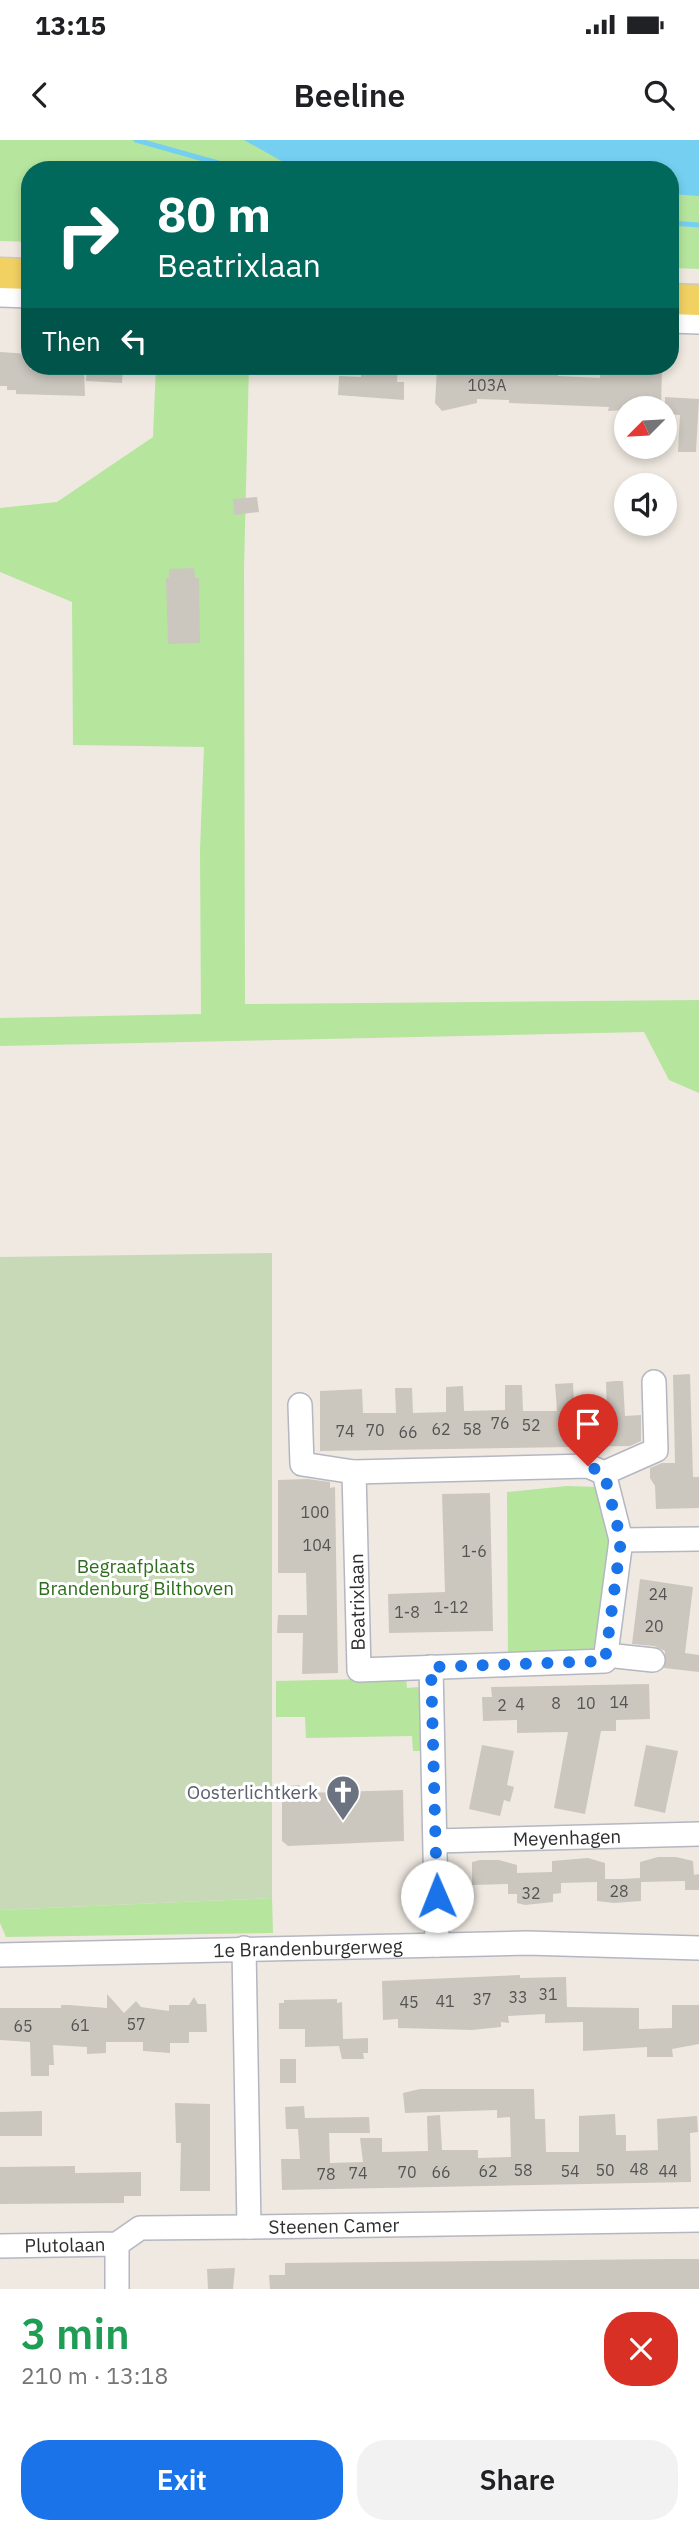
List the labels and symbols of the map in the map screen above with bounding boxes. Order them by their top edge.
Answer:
house number: 103A [467,375,507,395]
north arrow [614,396,677,458]
pin [558,1394,618,1466]
house number: 76 [490,1413,510,1433]
house number: 52 [521,1415,541,1435]
house number: 62 [431,1419,451,1439]
house number: 58 [462,1419,482,1439]
house number: 70 [365,1420,385,1440]
house number: 74 [335,1421,355,1441]
house number: 66 [398,1422,418,1442]
house number: 100 [301,1502,329,1522]
house number: 104 [303,1535,331,1555]
house number: 1-6 [461,1541,487,1561]
street label: Beatrixlaan [344,1553,370,1651]
park label: Begraafplaats Brandenburg Bilthoven [38,1554,234,1600]
house number: 24 [648,1584,668,1604]
house number: 1-12 [433,1597,469,1617]
house number: 1-8 [394,1602,420,1622]
house number: 20 [644,1616,664,1636]
house number: 14 [609,1692,629,1712]
house number: 8 [551,1693,561,1713]
house number: 10 [576,1693,596,1713]
house number: 4 [515,1694,525,1714]
house number: 2 [497,1695,507,1715]
church icon: Oosterlichtkerk [324,1773,362,1822]
place label: Oosterlichtkerk [187,1780,318,1804]
street label: Meyenhagen [512,1824,622,1851]
position arrow [400,1859,474,1933]
house number: 28 [609,1881,629,1901]
house number: 32 [521,1883,541,1903]
street label: 1e Brandenburgerweg [213,1934,403,1962]
house number: 31 [538,1984,558,2004]
house number: 33 [508,1987,528,2007]
house number: 37 [472,1989,492,2009]
house number: 41 [435,1991,455,2011]
house number: 45 [399,1992,419,2012]
house number: 57 [126,2014,146,2034]
house number: 61 [70,2015,90,2035]
house number: 65 [13,2016,33,2036]
house number: 48 [629,2159,649,2179]
house number: 58 [513,2160,533,2180]
house number: 50 [595,2160,615,2180]
house number: 62 [478,2161,498,2181]
house number: 54 [560,2161,580,2181]
house number: 44 [658,2161,678,2181]
house number: 70 [397,2162,417,2182]
house number: 66 [431,2162,451,2182]
house number: 74 [348,2163,368,2183]
house number: 78 [316,2164,336,2184]
street label: Steenen Camer [268,2213,400,2239]
street label: Plutolaan [24,2232,106,2258]

